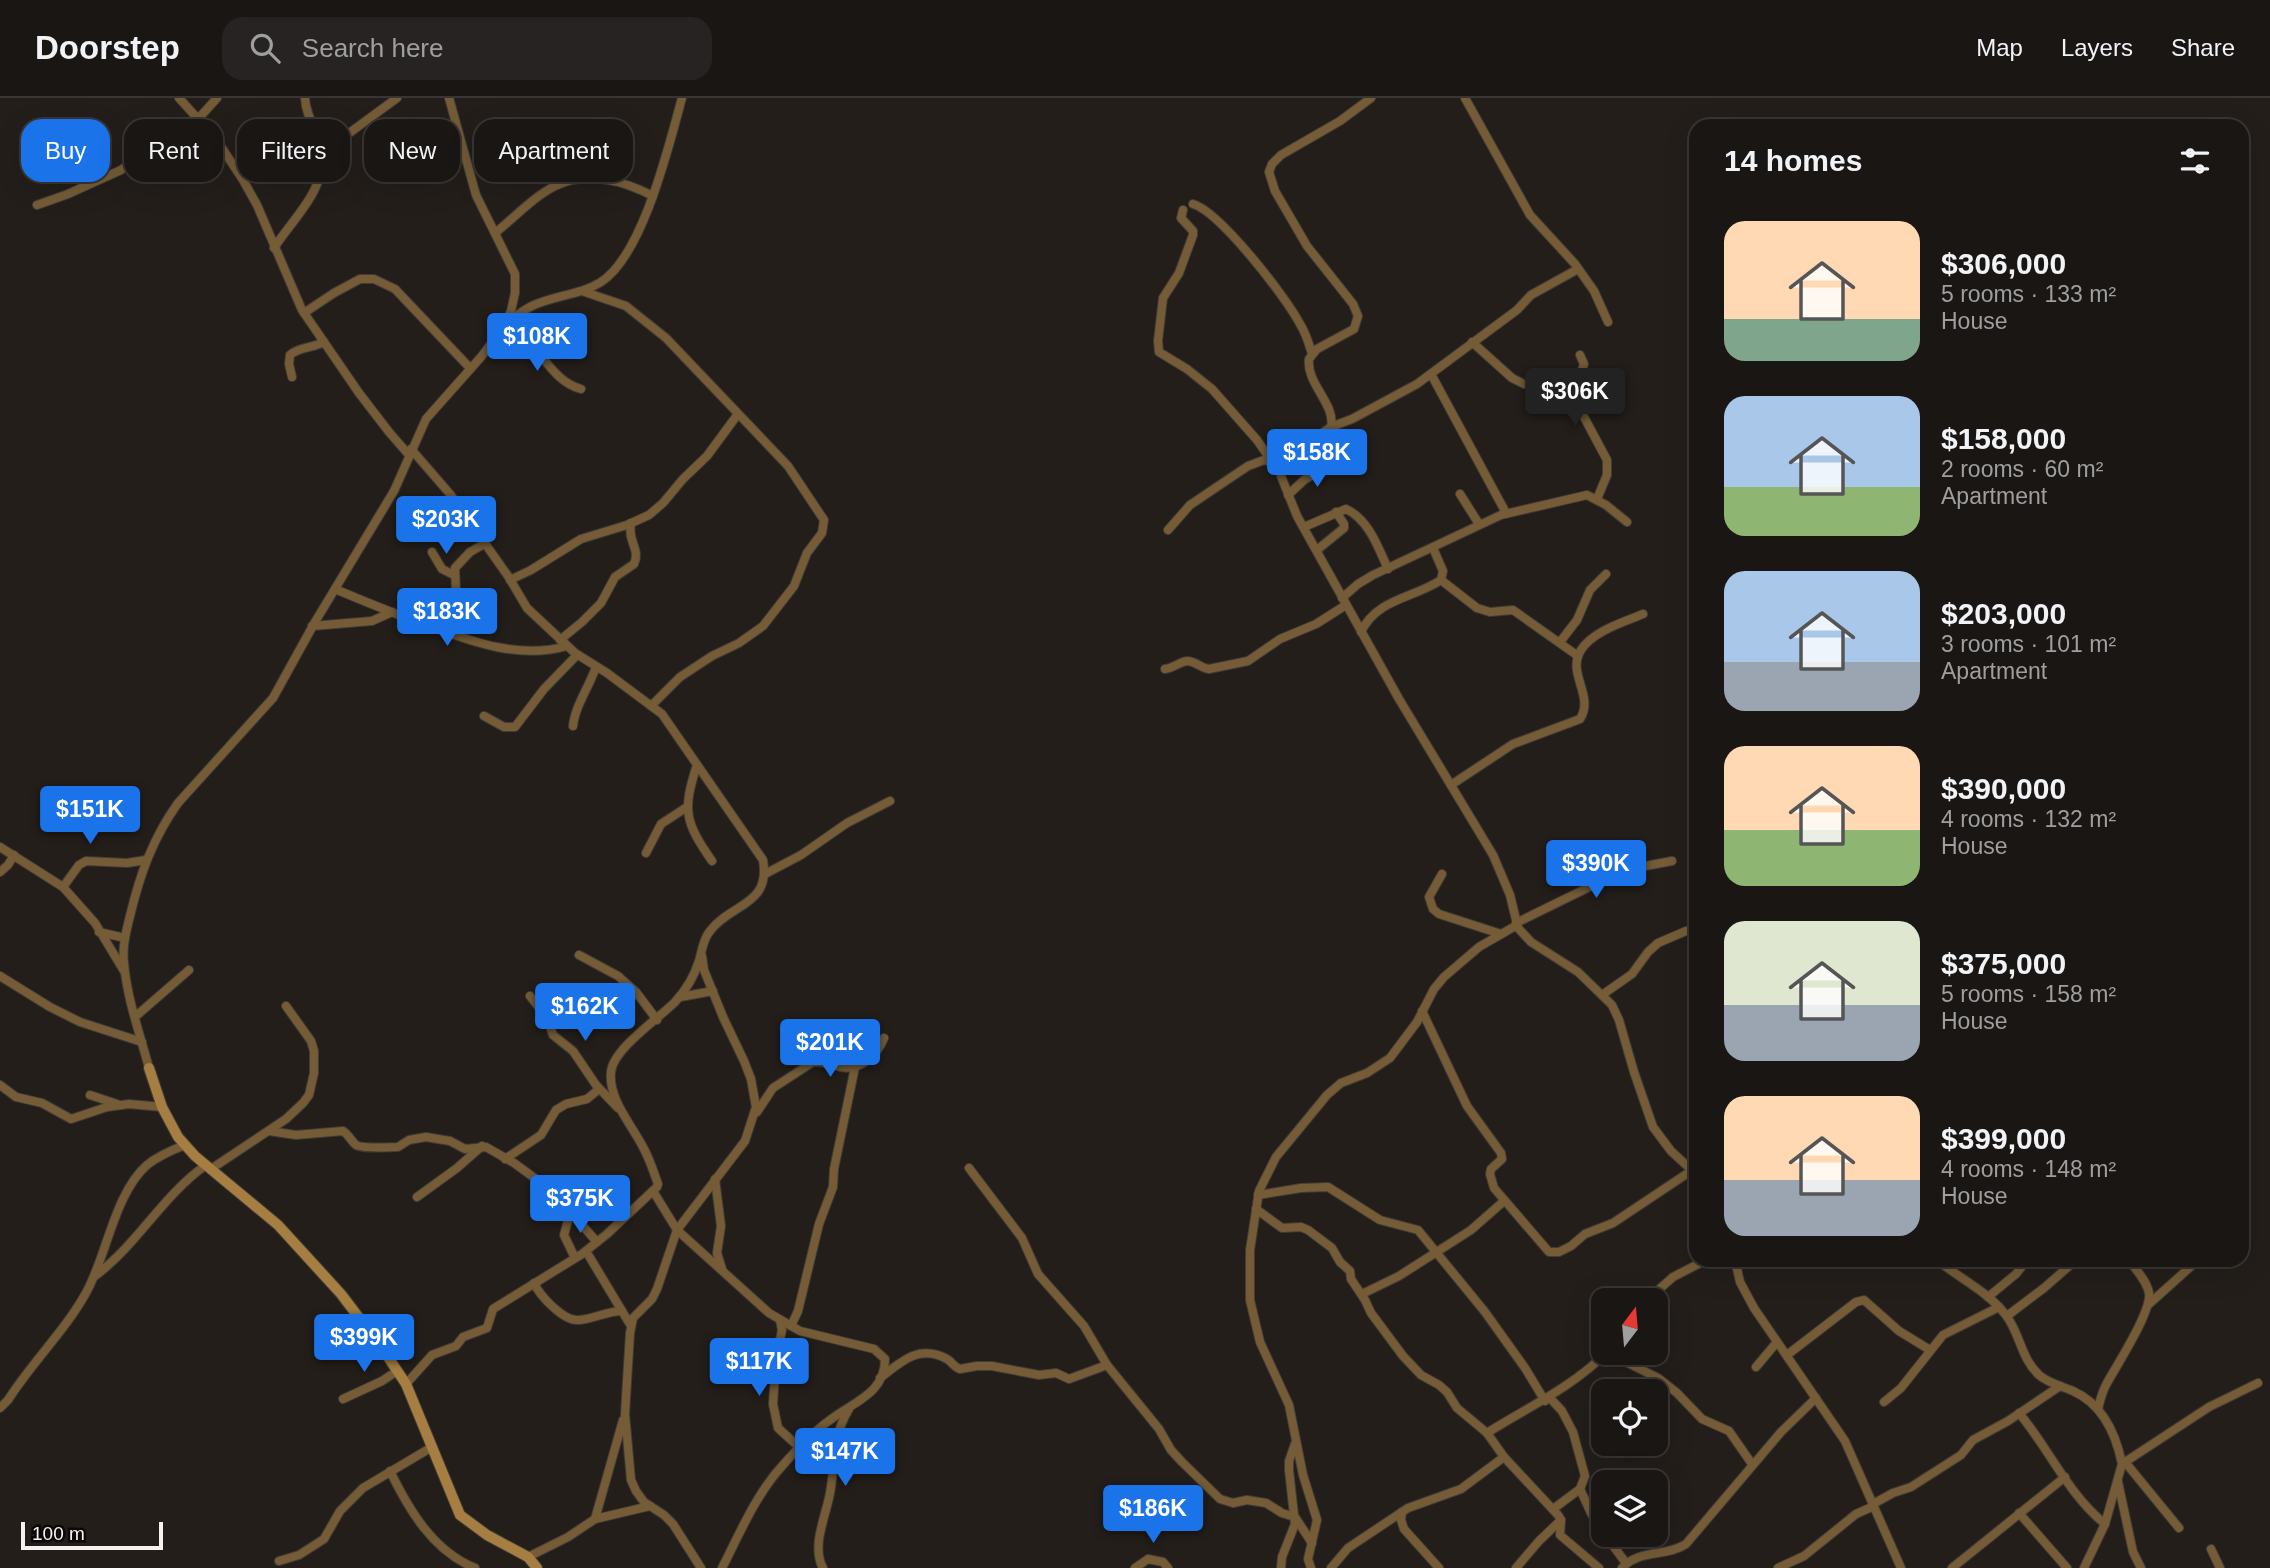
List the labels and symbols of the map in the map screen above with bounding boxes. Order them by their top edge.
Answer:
pin: $108K [488,314,586,373]
pin: $306K [1526,368,1624,428]
pin: $158K [1268,430,1366,489]
pin: $203K [397,496,495,556]
pin: $183K [398,588,496,648]
pin: $151K [41,786,139,846]
pin: $390K [1547,840,1645,900]
pin: $162K [536,984,634,1043]
pin: $201K [781,1020,879,1079]
pin: $375K [531,1176,629,1235]
north arrow [1591,1288,1668,1365]
pin: $399K [315,1314,413,1374]
pin: $117K [710,1338,808,1398]
pin: $147K [796,1428,894,1488]
pin: $186K [1104,1486,1202,1545]
scale bar [21,1519,163,1551]

